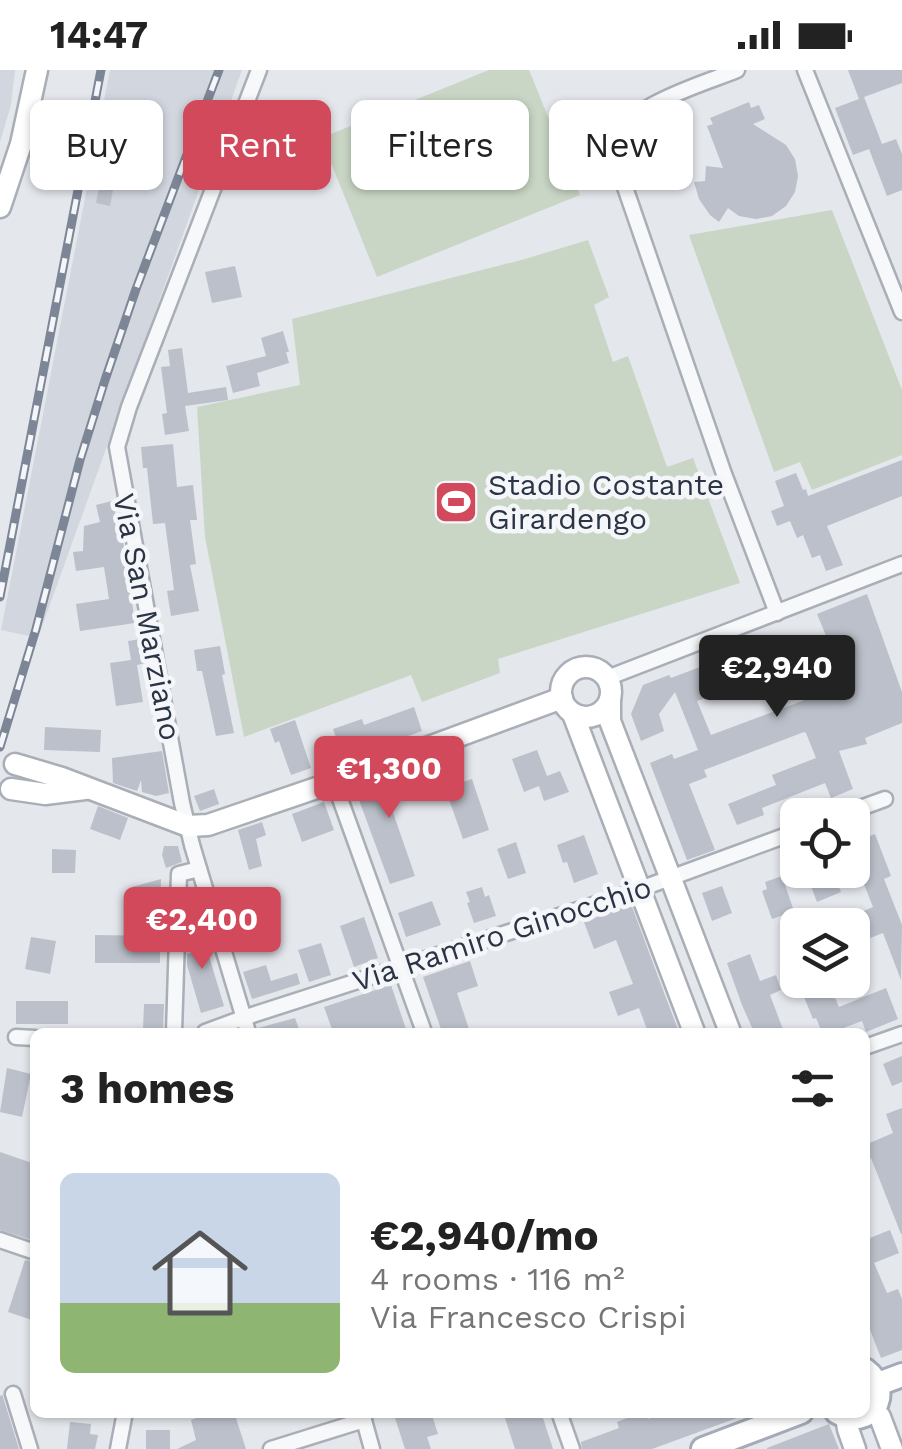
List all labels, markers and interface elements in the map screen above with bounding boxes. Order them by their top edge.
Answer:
text: 14:47 [50,13,148,57]
chip: Buy [30,100,163,190]
chip: Rent [183,100,331,190]
chip: Filters [351,100,529,190]
chip: New [549,100,693,190]
place label: Stadio Costante Girardengo [488,467,724,536]
sports icon: Stadio Costante Girardengo [433,479,479,525]
street label: Via San Marziano [106,490,189,743]
pin: €2,940 [696,635,858,720]
text: €2,940 [721,648,833,686]
pin: €1,300 [308,736,470,821]
text: €1,300 [336,749,442,787]
map controls [780,798,870,998]
button: locate [780,798,870,888]
street label: Via Ramiro Ginocchio [348,869,656,998]
pin: €2,400 [121,887,283,972]
text: €2,400 [146,900,258,938]
button: layers [780,908,870,998]
icon: filters [785,1061,840,1116]
text: 3 homes [60,1064,234,1113]
text: €2,940/mo [370,1211,599,1260]
icon: home [140,1213,260,1333]
text: 4 rooms · 116 m² [370,1260,625,1298]
text: Via Francesco Crispi [370,1298,687,1336]

